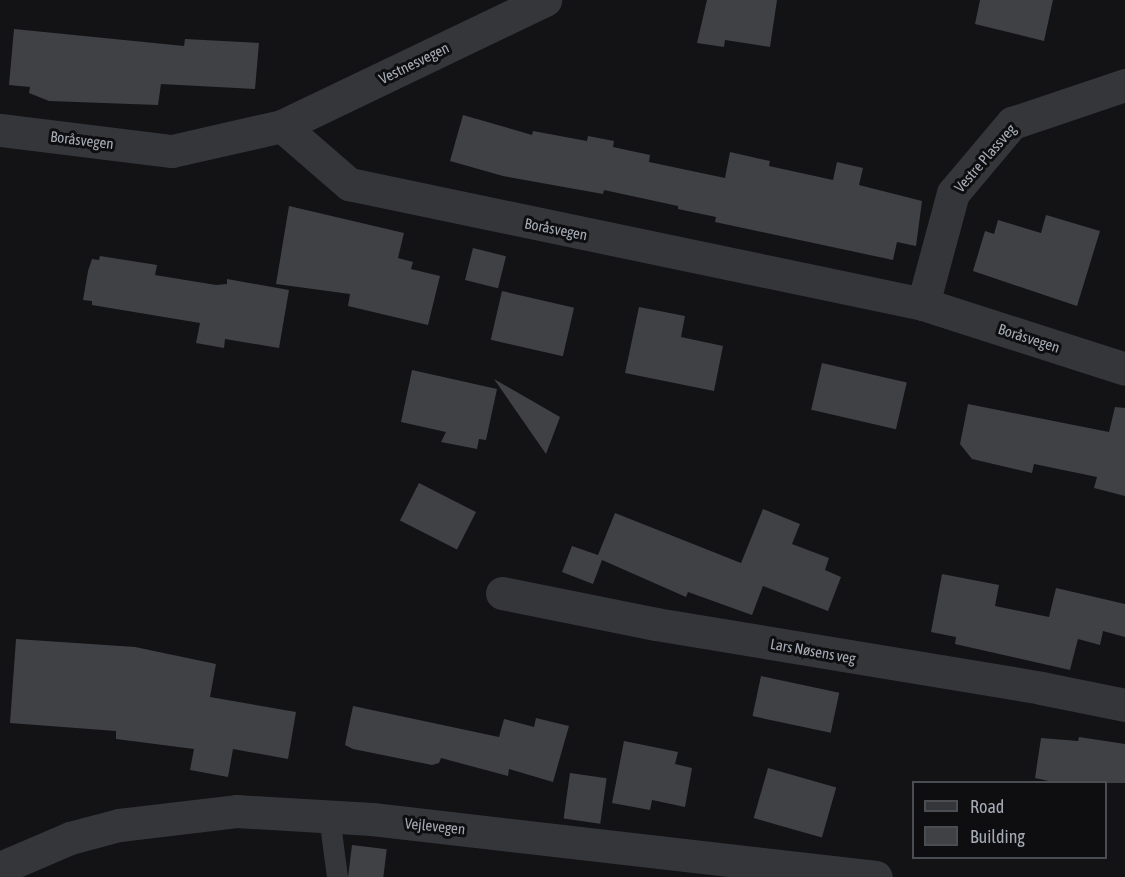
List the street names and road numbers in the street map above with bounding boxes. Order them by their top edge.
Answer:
street label: Vestnesvegen [376,38,452,88]
street label: Vestre Plassveg [950,120,1020,196]
street label: Boråsvegen [49,127,115,153]
street label: Boråsvegen [523,214,589,244]
street label: Boråsvegen [996,320,1062,356]
street label: Lars Nøsens veg [769,635,857,667]
street label: Vejlevegen [404,814,466,838]

